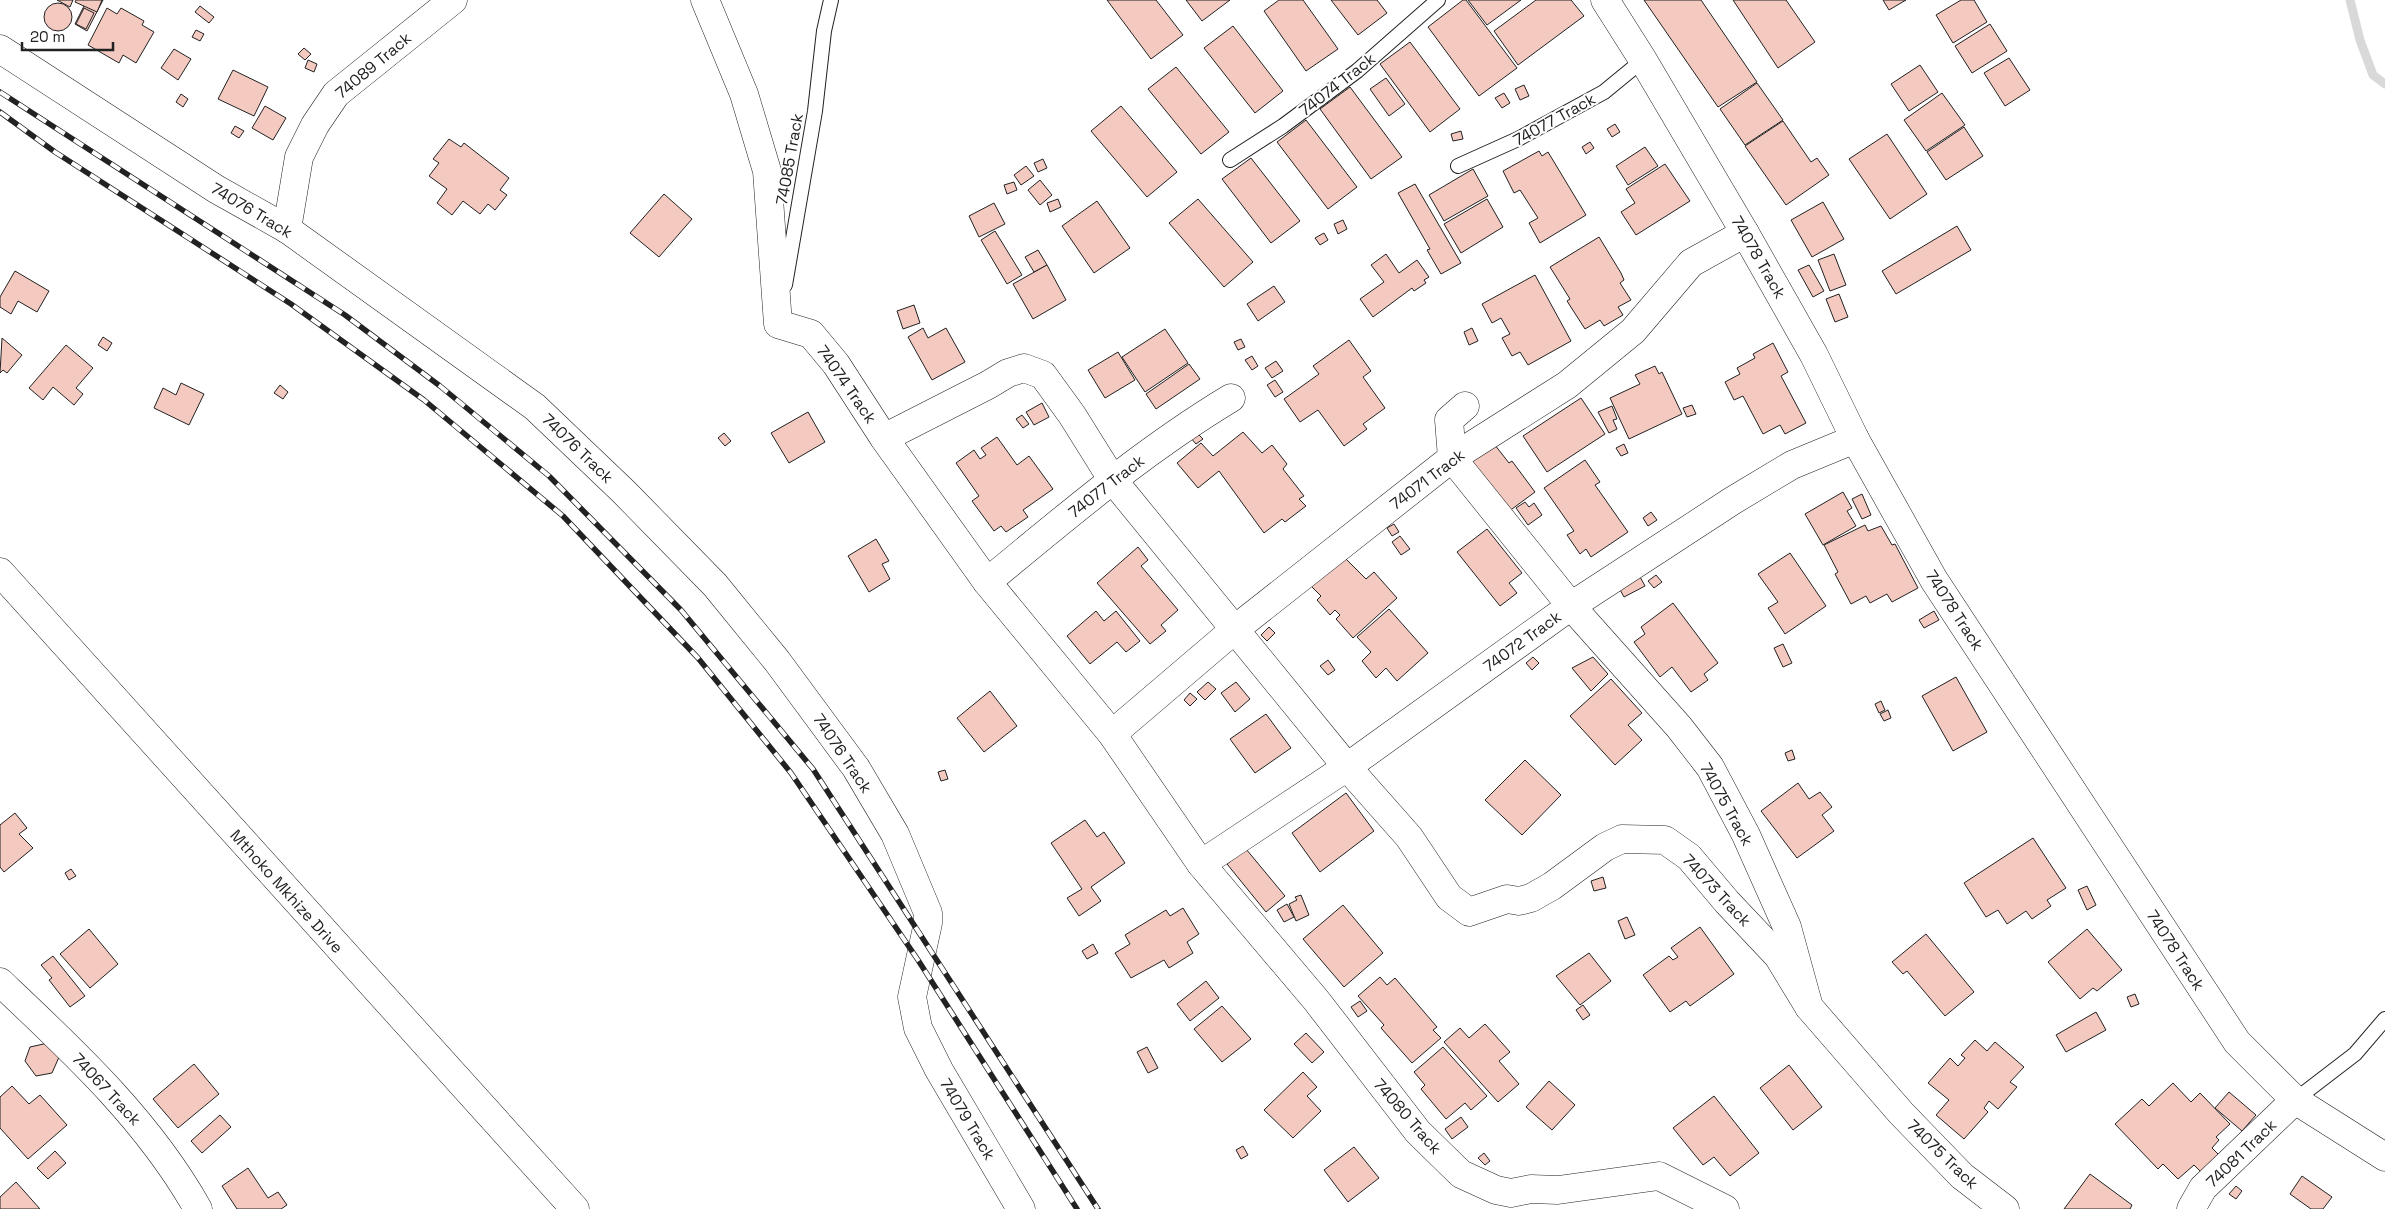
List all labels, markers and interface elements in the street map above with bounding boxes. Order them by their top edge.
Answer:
scale bar [22,20,114,52]
text: 20 m [30,27,65,46]
street label: 74089 Track [331,27,416,103]
street label: 74074 Track [1295,48,1380,121]
street label: 74077 Track [1509,88,1599,151]
street label: 74085 Track [771,111,808,207]
street label: 74076 Track [207,178,297,243]
street label: 74078 Track [1727,212,1791,303]
street label: 74074 Track [812,341,882,428]
street label: 74076 Track [537,409,618,488]
street label: 74071 Track [1386,444,1469,514]
street label: 74077 Track [1064,450,1149,523]
street label: 74078 Track [1921,566,1989,655]
street label: 74072 Track [1479,606,1566,677]
street label: 74076 Track [808,709,877,797]
street label: 74075 Track [1695,759,1758,850]
street label: Mthoko Mkhize Drive [226,825,348,958]
street label: 74073 Track [1678,850,1756,931]
street label: 74078 Track [2142,906,2210,995]
street label: 74067 Track [68,1049,146,1130]
street label: 74080 Track [1369,1074,1446,1159]
street label: 74079 Track [935,1075,1000,1164]
street label: 74081 Track [2202,1114,2281,1192]
street label: 74075 Track [1902,1115,1983,1194]

